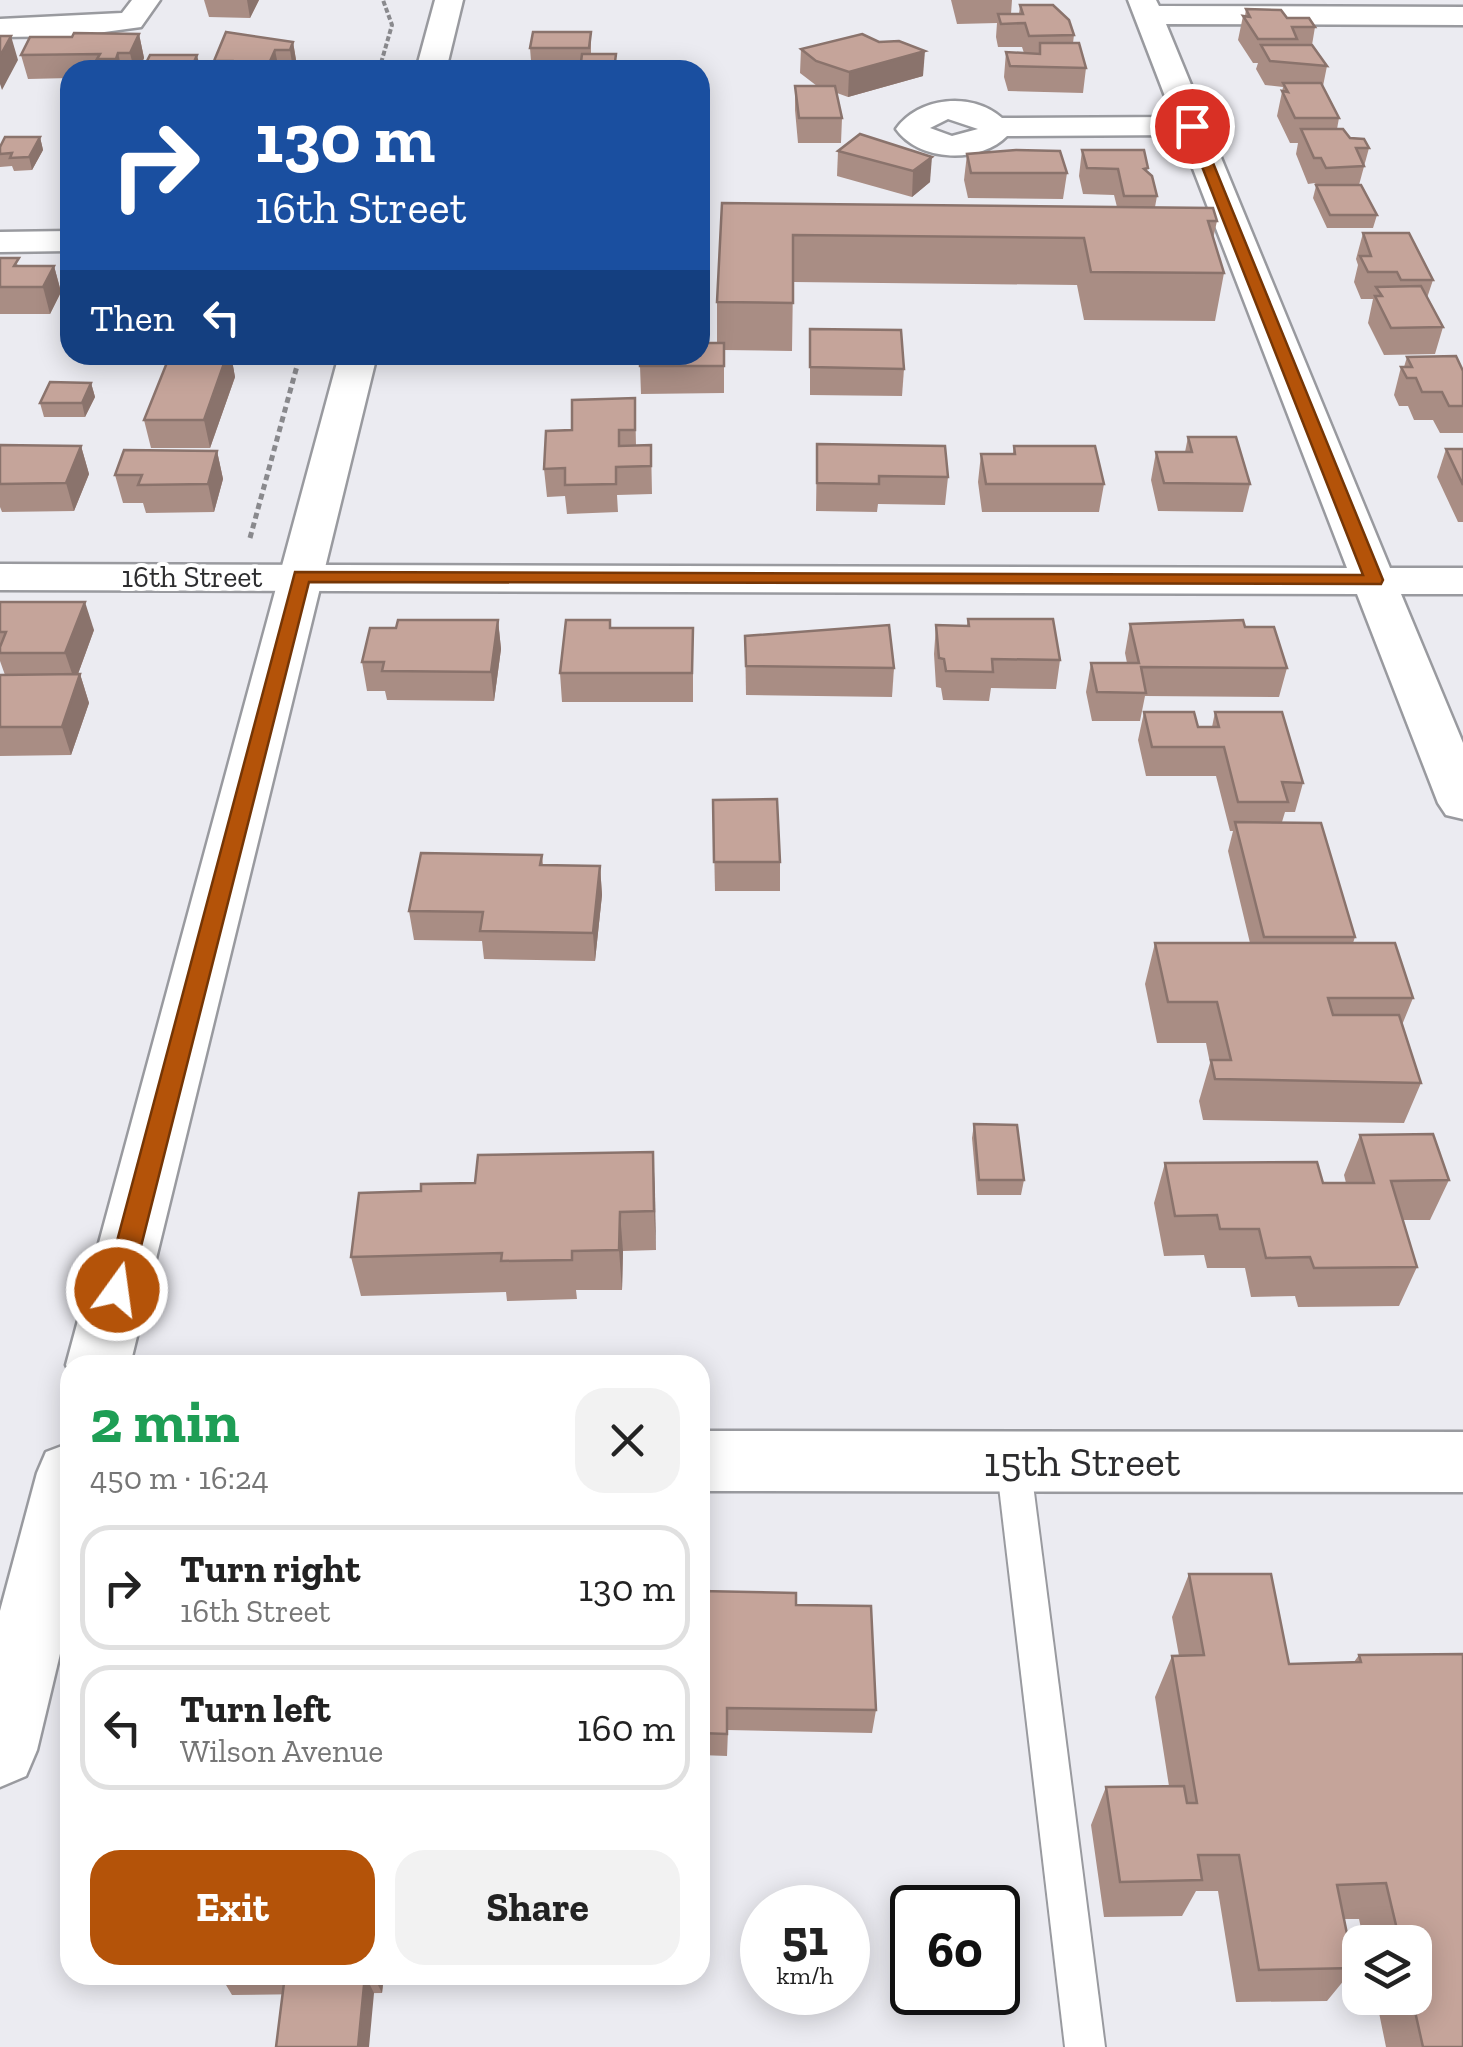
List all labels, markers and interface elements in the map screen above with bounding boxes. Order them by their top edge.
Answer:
pin [1150,84,1235,169]
text: 130 m [255,96,435,180]
icon: arrive [1165,99,1220,154]
icon: right [90,100,220,230]
text: 16th Street [255,181,466,235]
icon: left [194,290,249,345]
text: Then [90,295,174,341]
street label: 16th Street [122,559,262,595]
position arrow [65,1238,169,1342]
text: 2 min [90,1385,240,1457]
button: close [575,1388,680,1493]
street label: 15th Street [984,1436,1181,1487]
text: 450 m · 16:24 [90,1459,269,1497]
text: Turn right [180,1546,360,1592]
icon: right [95,1560,150,1615]
text: 130 m [578,1565,675,1611]
text: 16th Street [180,1592,330,1630]
text: Turn left [180,1686,331,1732]
icon: left [95,1700,150,1755]
text: 160 m [577,1705,675,1751]
text: Wilson Avenue [180,1732,383,1770]
button: Exit [90,1850,375,1965]
button: Share [395,1850,680,1965]
speed limit sign: 60 [890,1885,1020,2015]
text: 51 [782,1908,828,1968]
map controls [1342,1925,1432,2015]
button: layers [1342,1925,1432,2015]
text: km/h [776,1960,834,1990]

